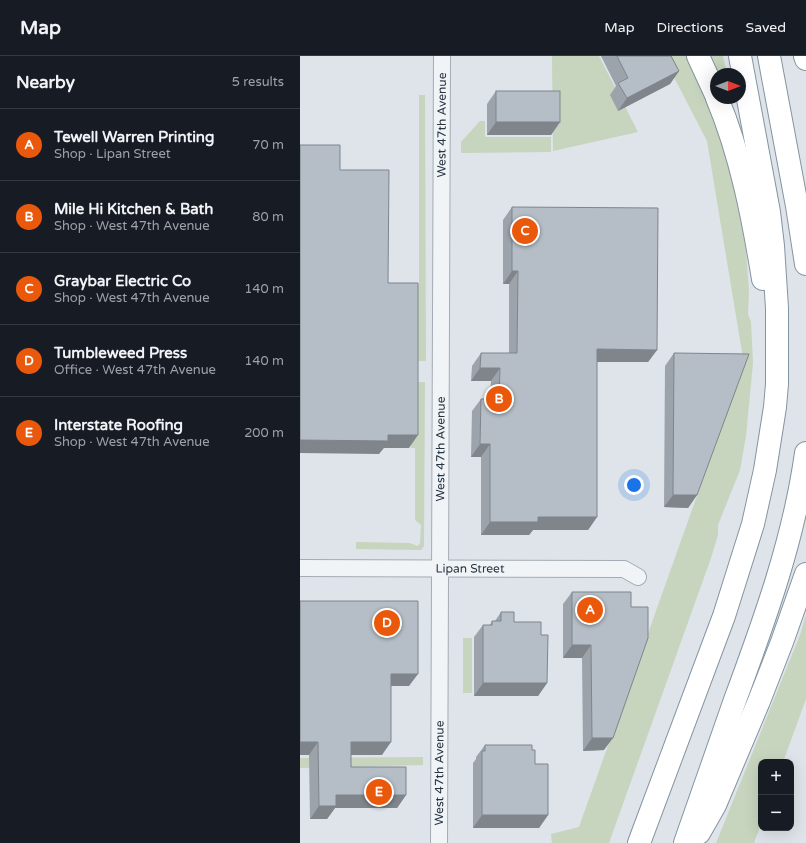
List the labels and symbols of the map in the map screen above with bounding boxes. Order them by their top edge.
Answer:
north arrow [710,68,746,104]
street label: West 47th Avenue [435,72,449,178]
pin: C [512,216,538,246]
pin: B [486,384,512,414]
street label: West 47th Avenue [433,396,448,501]
your location [624,475,644,495]
street label: Lipan Street [435,561,505,576]
pin: A [577,595,603,625]
pin: D [374,608,400,638]
street label: West 47th Avenue [432,720,446,825]
pin: E [366,777,392,807]

